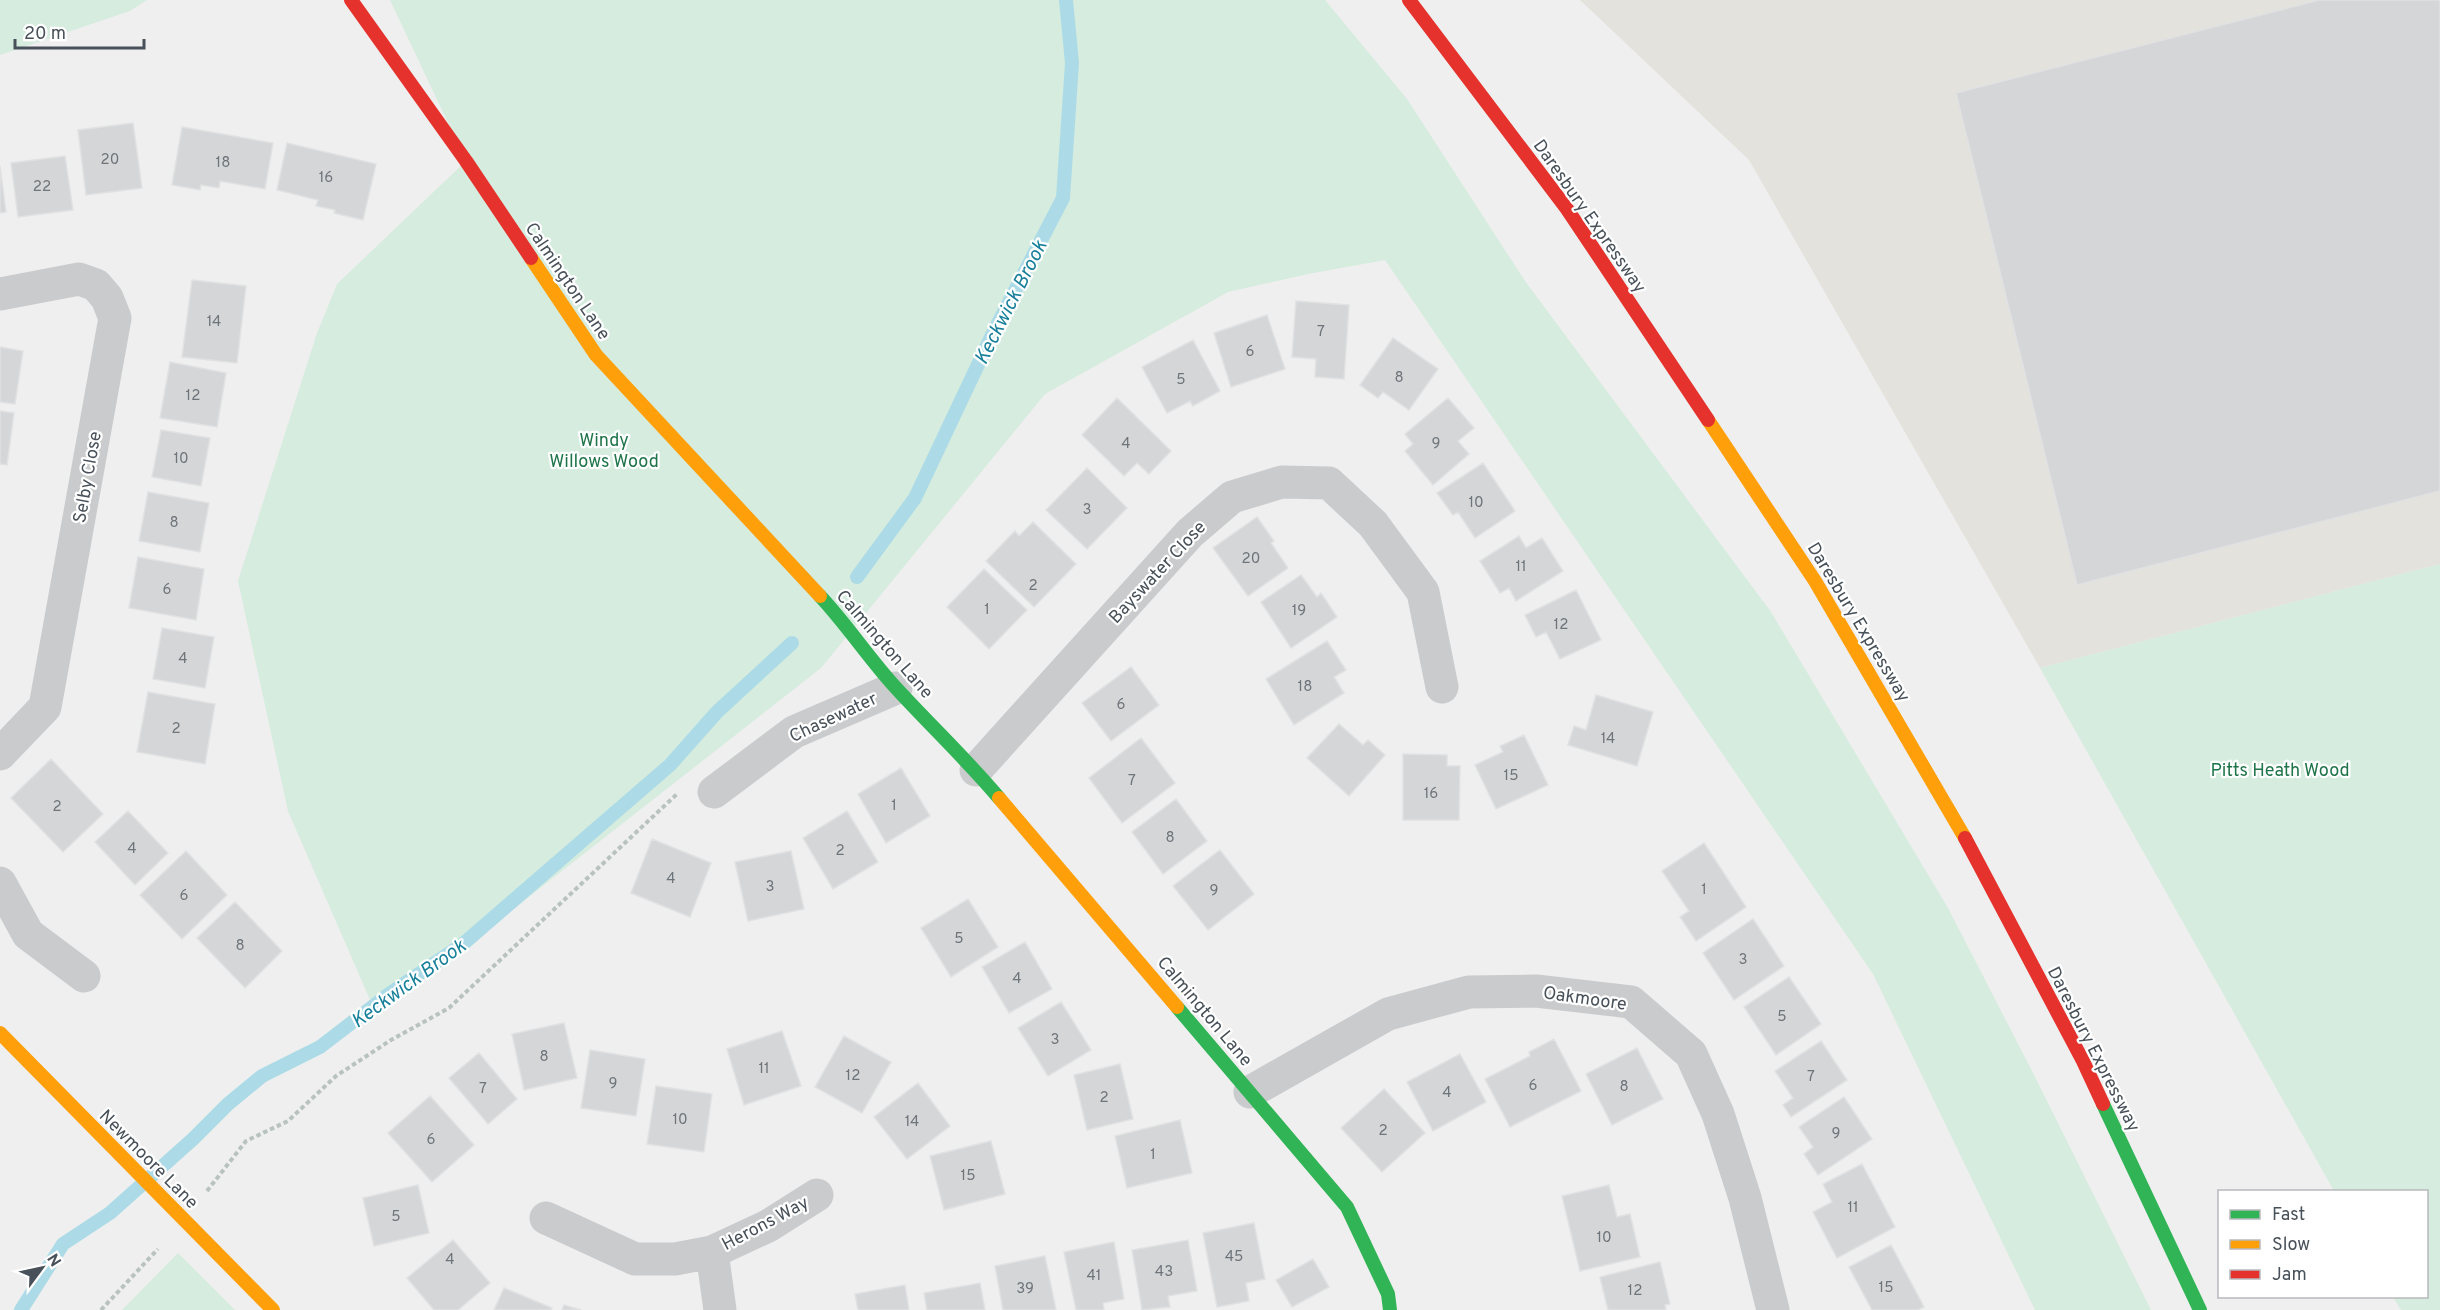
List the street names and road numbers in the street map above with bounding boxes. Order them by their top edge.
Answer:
street label: Daresbury Expressway [1527,136,1650,298]
street label: Calmington Lane [519,219,615,345]
street label: Selby Close [69,430,108,525]
street label: Bayswater Close [1104,517,1212,629]
street label: Daresbury Expressway [1801,539,1914,707]
street label: Calmington Lane [830,586,937,704]
street label: Chasewater [786,688,881,749]
street label: Calmington Lane [1151,952,1257,1072]
street label: Daresbury Expressway [2041,963,2144,1136]
street label: Oakmoore [1542,982,1628,1017]
street label: Newmoore Lane [93,1106,202,1215]
street label: Herons Way [718,1192,813,1257]

